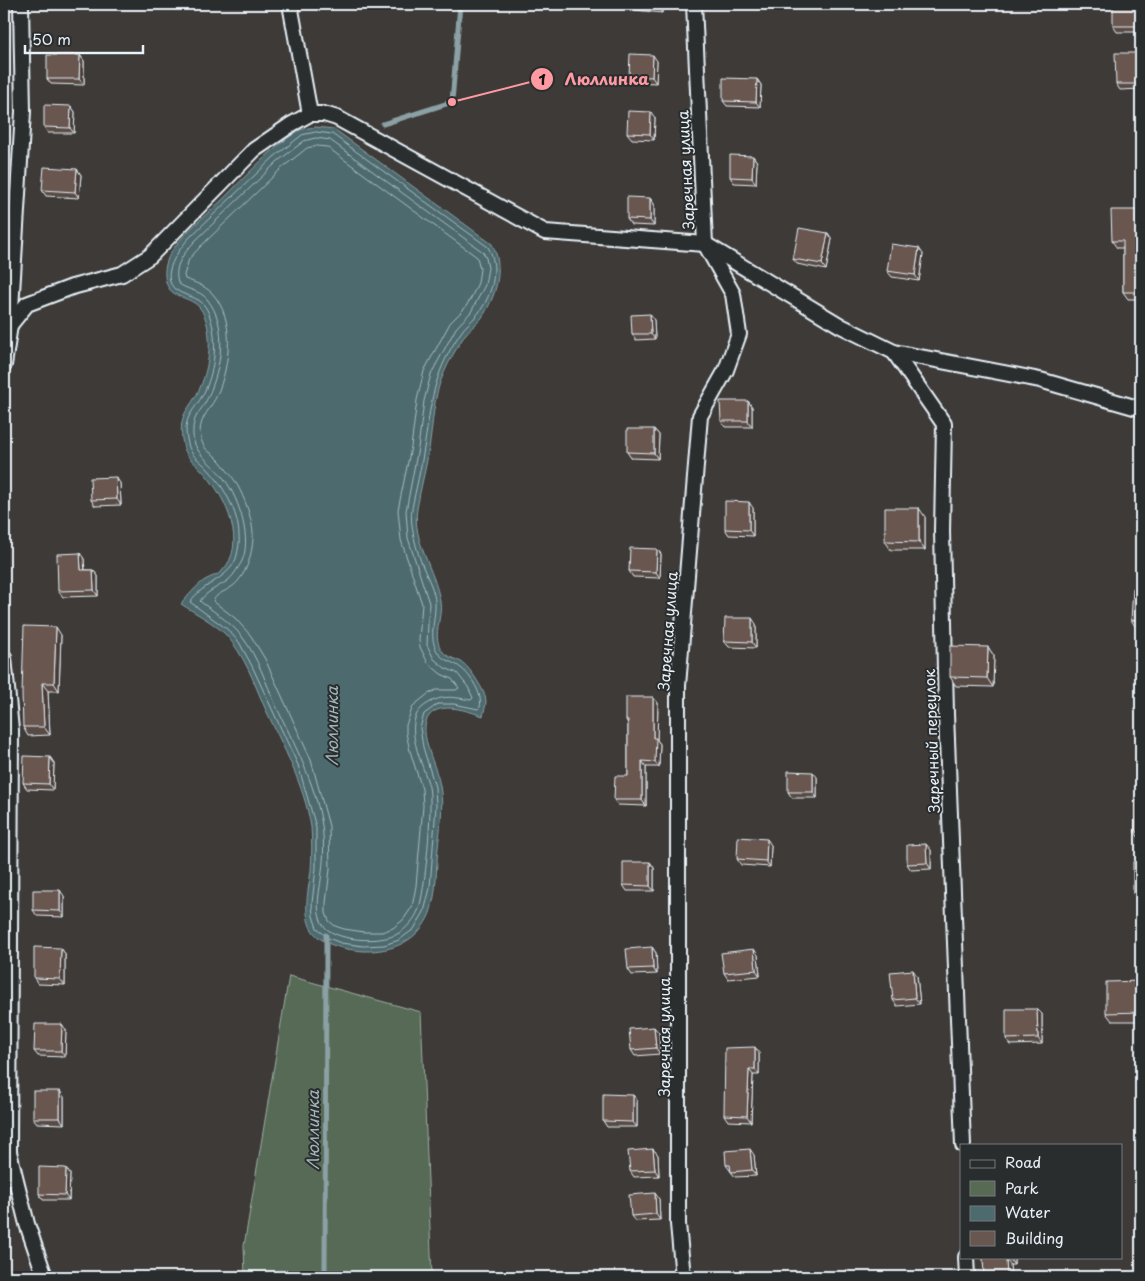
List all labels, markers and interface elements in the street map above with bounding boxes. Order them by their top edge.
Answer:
scale bar [25,22,142,54]
text: 50 m [32,27,71,50]
callout: Люллинка [530,64,659,95]
text: Люллинка [565,66,649,90]
text: 1 [538,67,546,90]
street label: Заречная улица [670,109,700,230]
street label: Заречная улица [651,570,683,691]
street label: Заречный переулок [917,668,945,813]
water label: Люллинка [319,685,343,766]
street label: Заречная улица [652,977,675,1097]
water label: Люллинка [300,1089,324,1170]
legend [960,1144,1122,1258]
text: Road [1005,1150,1041,1173]
text: Park [1005,1176,1039,1199]
text: Water [1005,1200,1050,1223]
text: Building [1005,1226,1064,1249]

